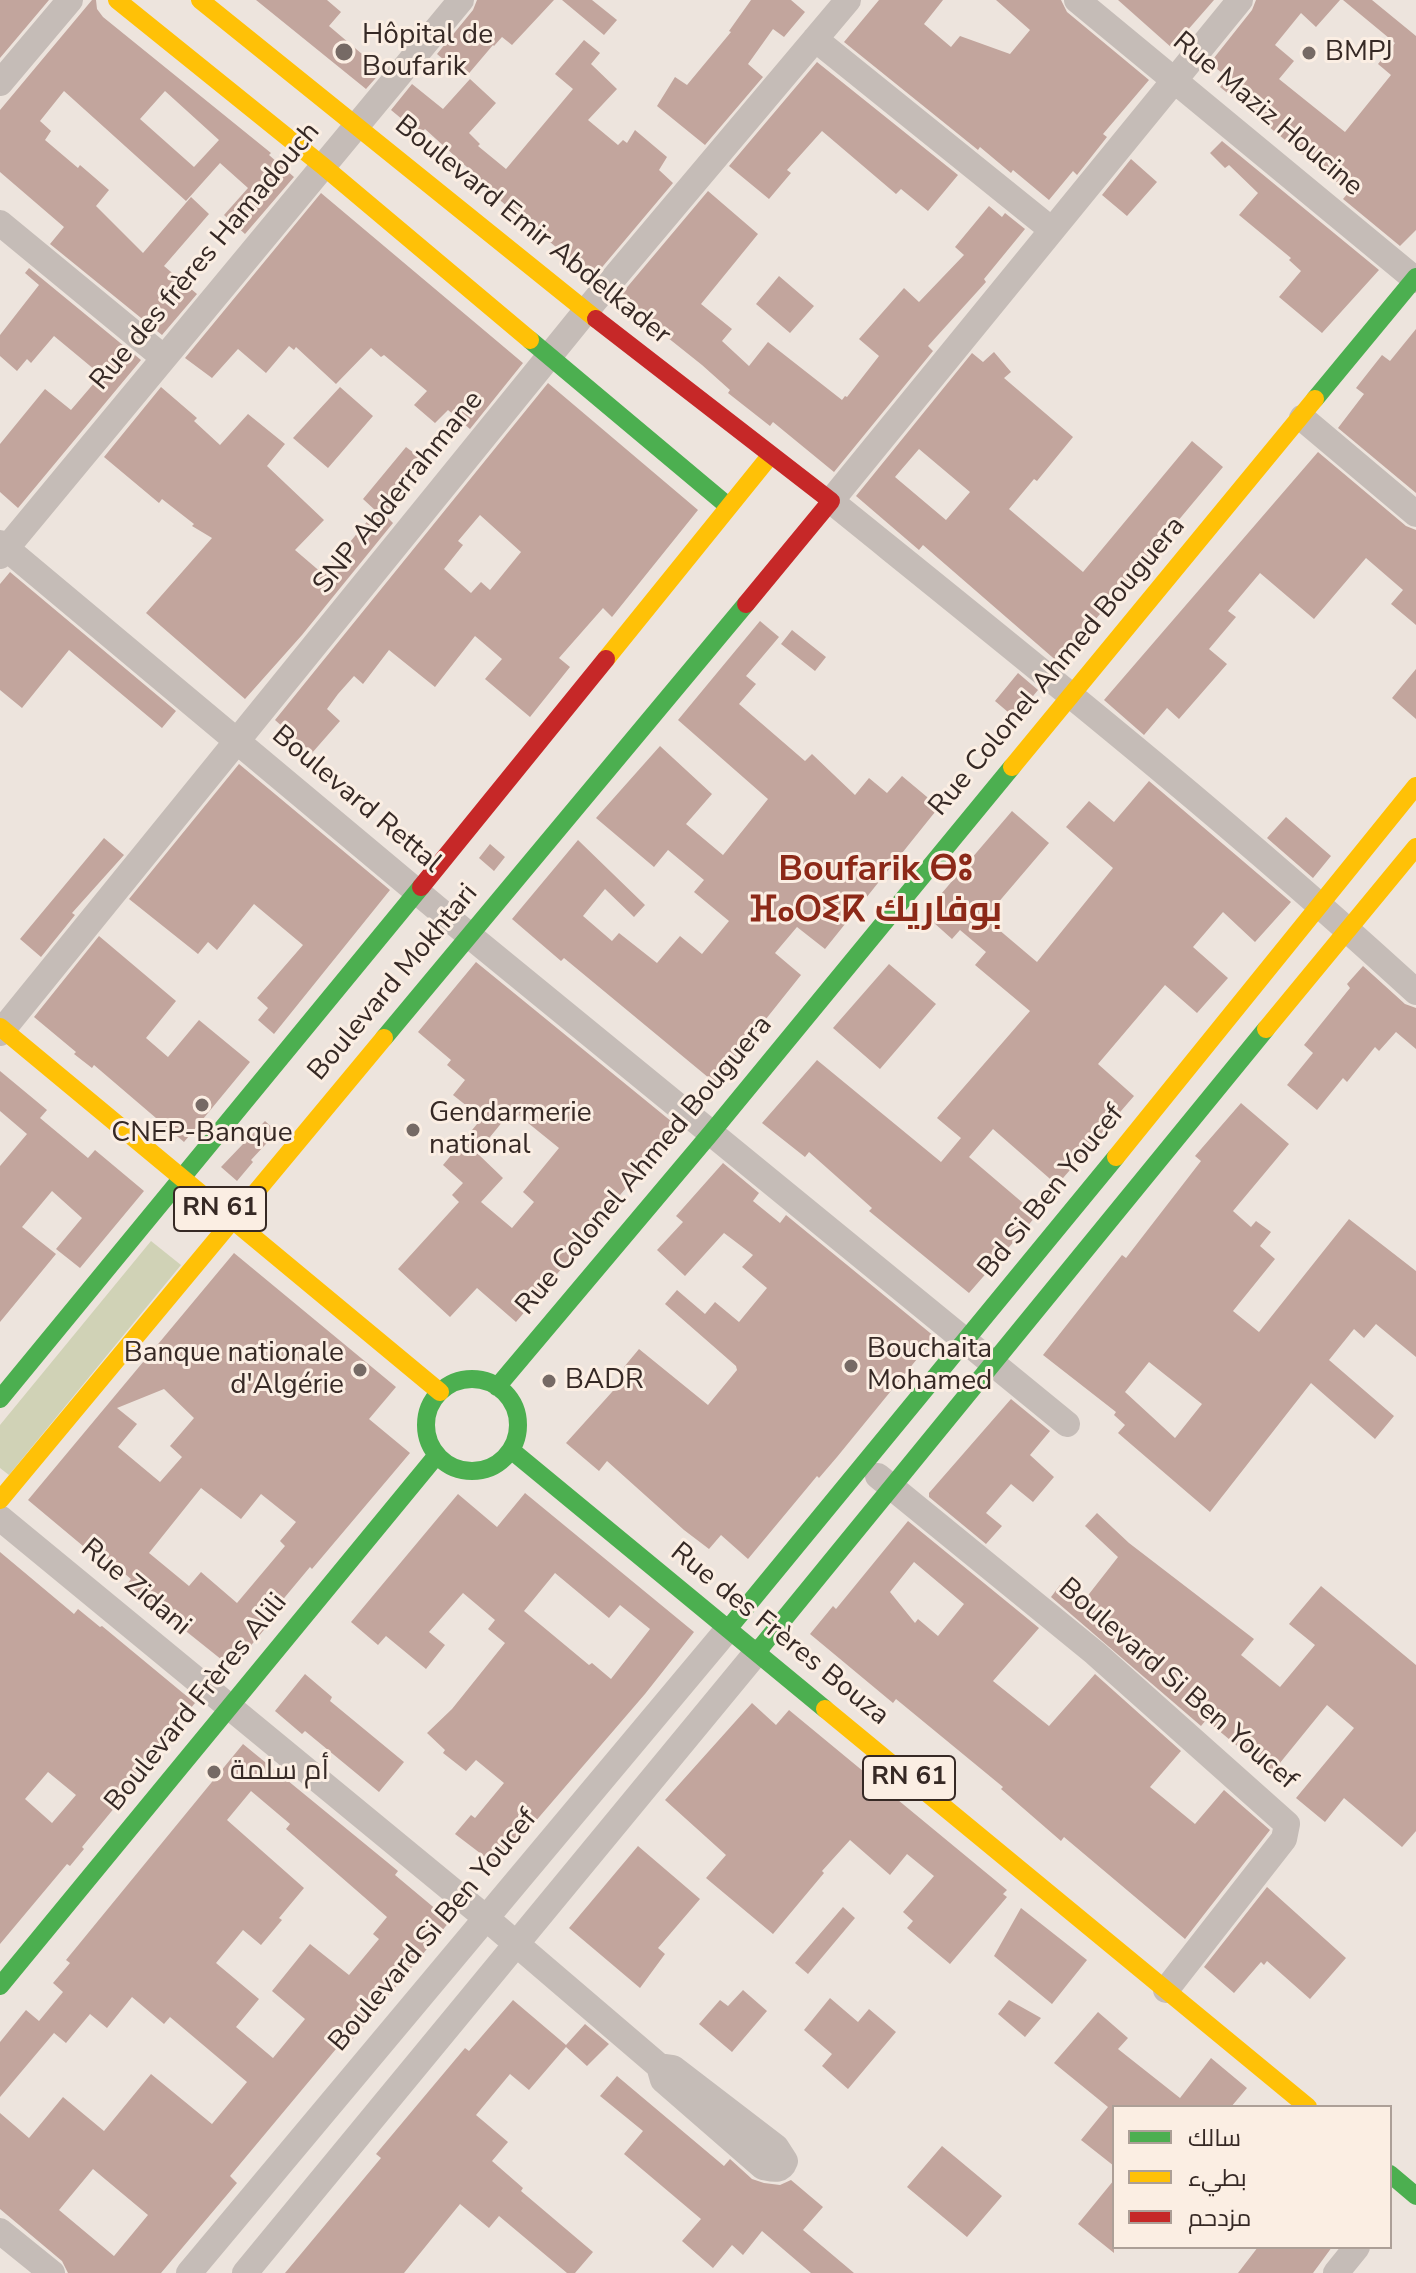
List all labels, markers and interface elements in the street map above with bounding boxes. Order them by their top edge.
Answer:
place label: Hôpital de Boufarik [362,19,493,85]
street label: Rue Maziz Houcine [1165,26,1369,204]
place label: BMPJ [1325,36,1393,70]
marker: Hôpital de Boufarik [333,41,355,63]
marker: BMPJ [1300,44,1318,62]
street label: Boulevard Emir Abdelkader [387,109,677,353]
street label: Rue des frères Hamadouch [84,116,328,398]
street label: SNP Abderrahmane [307,385,491,601]
street label: Rue Colonel Ahmed Bouguera [923,510,1193,824]
street label: Boulevard Rettal [264,719,448,881]
district label: Boufarik ⴱⵓ ⴼⴰⵔⵉⴽ بوفاريك [750,849,1002,934]
street label: Boulevard Mokhtari [302,878,486,1088]
street label: Rue Colonel Ahmed Bouguera [510,1009,780,1323]
marker: CNEP-Banque [193,1096,211,1114]
place label: Gendarmerie national [429,1097,592,1163]
street label: Bd Si Ben Youcef [972,1099,1132,1285]
place label: CNEP-Banque [111,1117,293,1151]
marker: Gendarmerie national [404,1121,422,1139]
road number: RN 61 [174,1187,266,1231]
place label: Bouchaita Mohamed [867,1333,992,1399]
place label: Banque nationale d'Algérie [124,1337,344,1403]
marker: Bouchaita Mohamed [842,1357,860,1375]
marker: Banque nationale d'Algérie [351,1361,369,1379]
place label: BADR [565,1364,644,1398]
marker: BADR [540,1372,558,1390]
street label: Rue Zidani [73,1532,197,1644]
street label: Rue des Frères Bouza [663,1537,895,1733]
street label: Boulevard Si Ben Youcef [1051,1572,1303,1798]
street label: Boulevard Frères Alili [99,1587,295,1819]
place label: أم سلمة [230,1755,329,1789]
road number: RN 61 [863,1756,955,1800]
marker: أم سلمة [205,1763,223,1781]
street label: Boulevard Si Ben Youcef [323,1803,545,2059]
legend [1112,2105,1392,2249]
text: سالك [1188,2122,1241,2154]
text: بطيء [1188,2162,1247,2194]
text: مزدحم [1188,2202,1251,2234]

